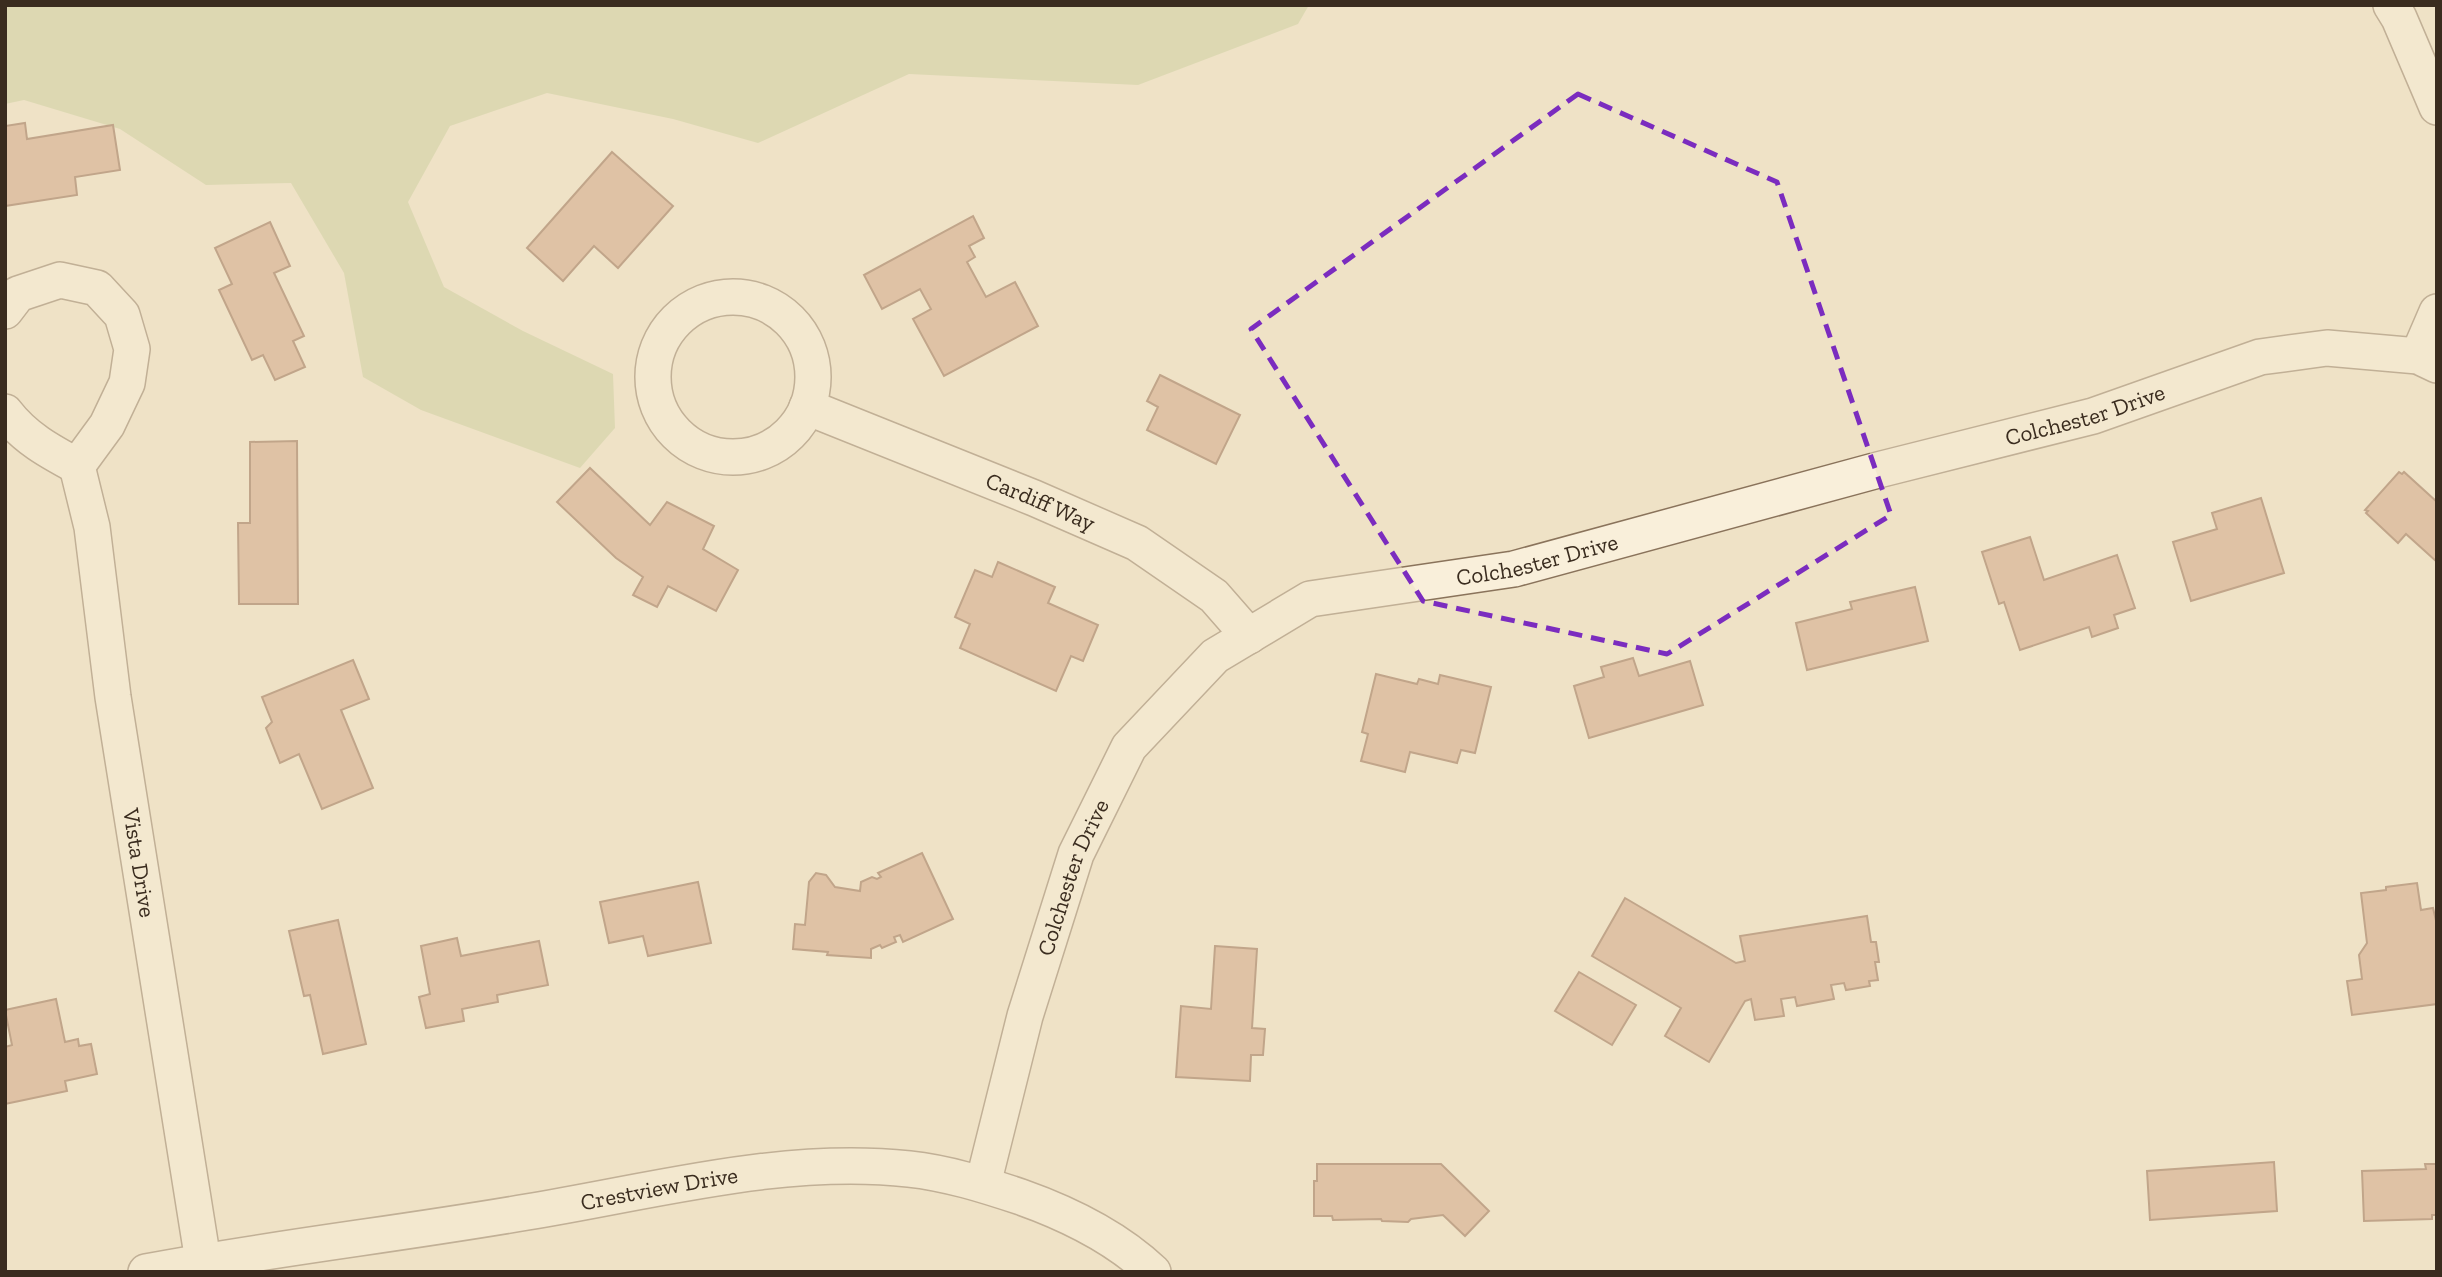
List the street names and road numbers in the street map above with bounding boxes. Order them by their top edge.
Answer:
street label: Colchester Drive [2002,378,2169,452]
street label: Cardiff Way [982,466,1100,537]
street label: Colchester Drive [1454,527,1621,591]
street label: Colchester Drive [1031,794,1115,959]
street label: Vista Drive [117,805,162,919]
street label: Crestview Drive [578,1161,740,1216]

